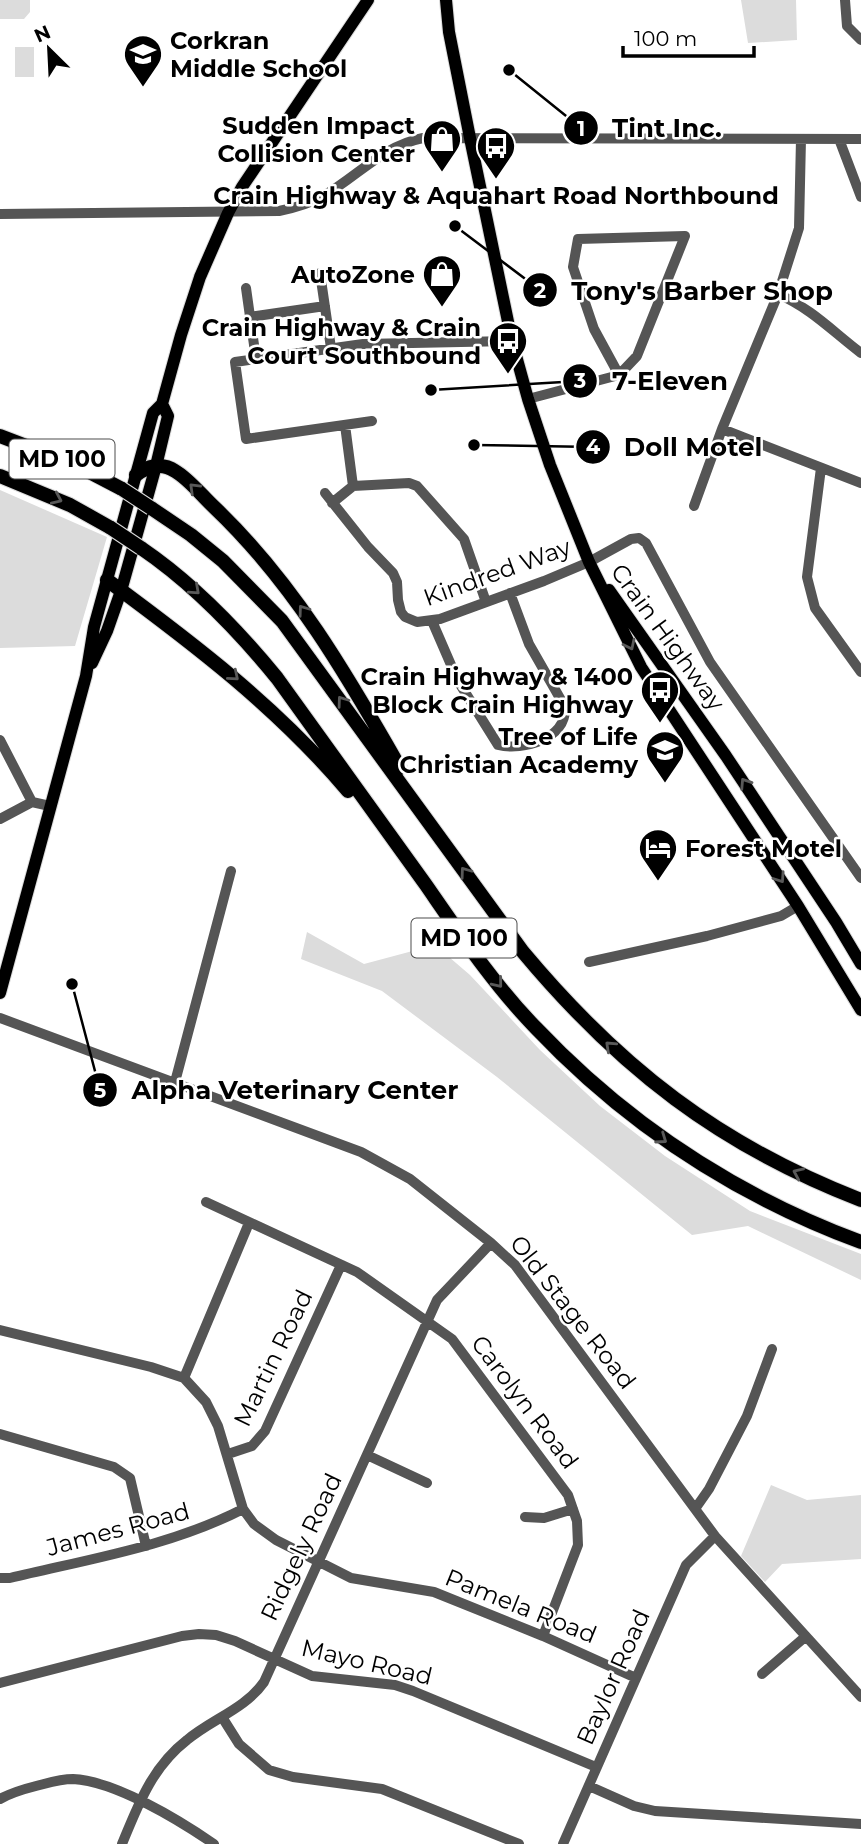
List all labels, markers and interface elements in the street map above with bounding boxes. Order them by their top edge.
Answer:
north arrow [14,14,84,84]
scale bar [623,14,754,58]
text: N [31,20,54,48]
place label: Corkran Middle School [170,26,347,83]
text: 100 m [634,26,697,51]
school or university icon: Corkran Middle School [122,33,164,88]
callout: Tint Inc. [563,105,736,152]
place label: Sudden Impact Collision Center [217,111,416,168]
text: Tint Inc. [612,112,722,144]
text: 1 [577,116,585,141]
shop icon: Sudden Impact Collision Center [421,118,463,173]
bus stop icon: Crain Highway & Aquahart Road Northbound [475,125,517,180]
place label: Crain Highway & Aquahart Road Northbound [213,181,779,210]
shop icon: AutoZone [421,253,463,308]
place label: AutoZone [290,260,415,289]
callout: Tony's Barber Shop [522,267,847,314]
text: Tony's Barber Shop [571,275,833,307]
text: 2 [534,278,546,303]
place label: Crain Highway & Crain Court Southbound [202,313,481,370]
bus stop icon: Crain Highway & Crain Court Southbound [487,320,529,375]
callout: 7-Eleven [563,357,741,404]
text: 7-Eleven [612,365,728,397]
text: 3 [573,368,586,393]
callout: Doll Motel [575,424,777,471]
text: Doll Motel [624,431,762,463]
text: 4 [586,434,601,459]
road number: MD 100 [10,440,114,478]
one-way arrow [189,483,202,496]
one-way arrow [49,491,62,505]
street label: Kindred Way [419,532,575,612]
street label: Crain Highway [605,558,731,716]
one-way arrow [187,582,200,594]
one-way arrow [299,605,311,618]
one-way arrow [621,638,635,650]
place label: Crain Highway & 1400 Block Crain Highway [361,662,634,719]
one-way arrow [226,668,239,680]
bus stop icon: Crain Highway & 1400 Block Crain Highway [639,669,681,724]
one-way arrow [338,696,350,709]
place label: Tree of Life Christian Academy [400,722,639,779]
school or university icon: Tree of Life Christian Academy [644,729,686,784]
one-way arrow [740,778,753,791]
hotel icon: Forest Motel [637,827,679,882]
place label: Forest Motel [685,834,842,863]
one-way arrow [461,867,473,880]
one-way arrow [771,870,784,883]
road number: MD 100 [412,918,516,958]
one-way arrow [489,975,502,987]
one-way arrow [606,1042,619,1055]
callout: Alpha Veterinary Center [83,1067,473,1114]
text: Alpha Veterinary Center [131,1074,458,1106]
text: 5 [94,1078,106,1103]
one-way arrow [654,1131,667,1143]
one-way arrow [793,1167,805,1181]
street label: Old Stage Road [504,1229,642,1395]
street label: Martin Road [227,1285,319,1431]
street label: Carolyn Road [465,1329,585,1475]
street label: Ridgely Road [254,1469,348,1625]
street label: James Road [42,1496,193,1562]
street label: Pamela Road [441,1562,601,1650]
street label: Baylor Road [570,1605,656,1749]
street label: Mayo Road [299,1633,435,1691]

